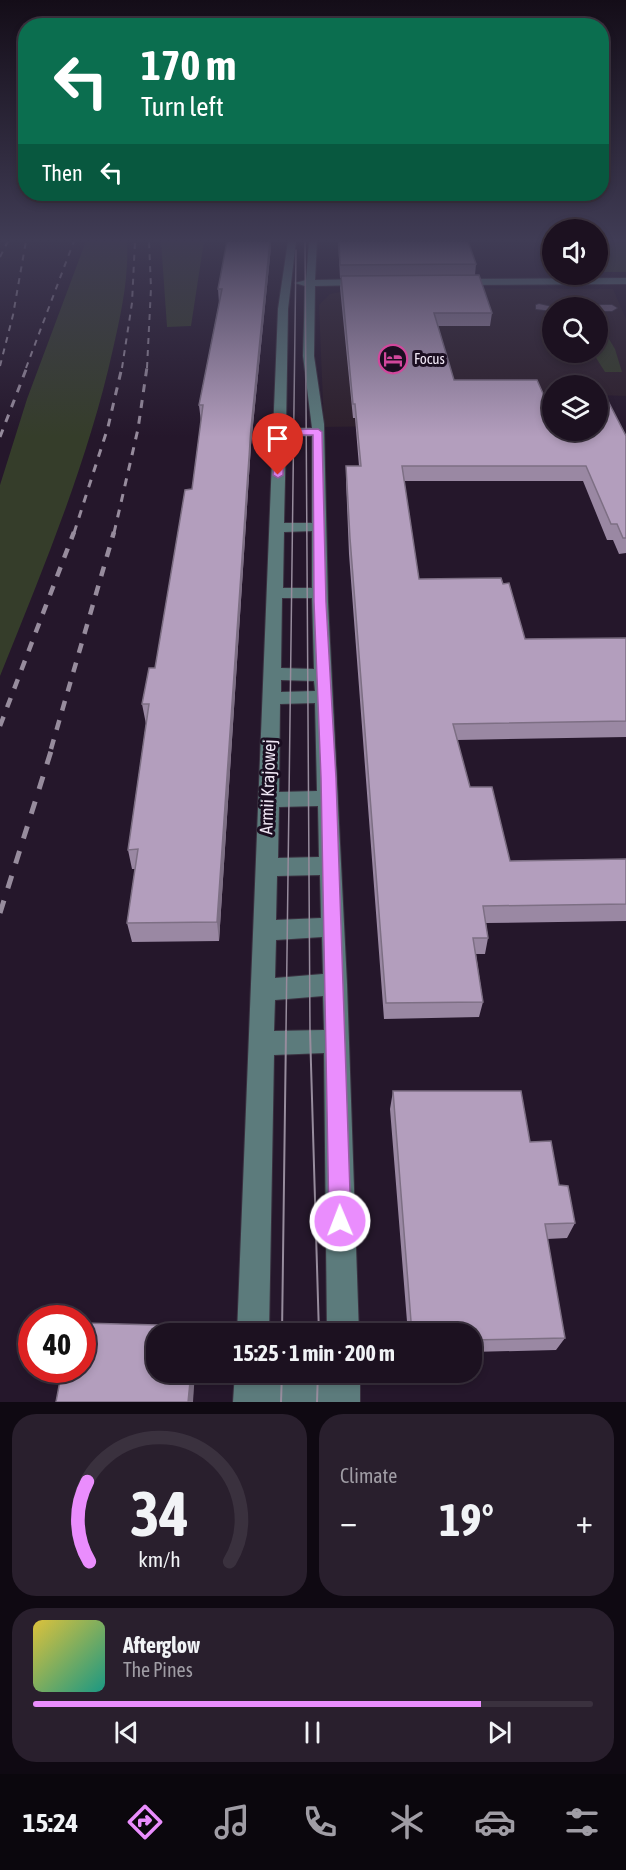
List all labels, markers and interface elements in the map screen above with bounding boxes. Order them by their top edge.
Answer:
text: 170 m [141,41,236,89]
icon: left [42,42,120,120]
text: Turn left [141,91,224,122]
icon: left [95,156,128,189]
text: Then [42,160,83,186]
map controls [542,219,608,441]
button: sound [542,219,608,285]
button: search [542,297,608,363]
hotel icon: Focus [377,343,409,375]
place label: Focus [414,350,445,367]
button: layers [542,375,608,441]
pin [252,413,303,475]
icon: arrive [261,422,294,455]
street label: Armii Krajowej [255,739,280,835]
position arrow [308,1189,372,1253]
speed limit sign: 40 [18,1305,96,1383]
text: 15:25 · 1 min · 200 m [233,1340,395,1366]
text: Climate [340,1464,397,1487]
text: 34 [130,1478,189,1549]
text: 19° [439,1494,494,1546]
text: − [340,1502,357,1540]
text: + [576,1502,593,1540]
text: km/h [138,1547,181,1572]
text: Afterglow [123,1632,200,1658]
text: The Pines [123,1658,193,1681]
icon: previous [110,1716,143,1749]
icon: pause [296,1716,329,1749]
icon: next [483,1716,516,1749]
icon: directions [124,1801,166,1843]
icon: music [211,1801,253,1843]
icon: phone [299,1801,341,1843]
icon: climate [386,1801,428,1843]
icon: car [474,1801,516,1843]
icon: filters [561,1801,603,1843]
text: 15:24 [23,1807,78,1838]

